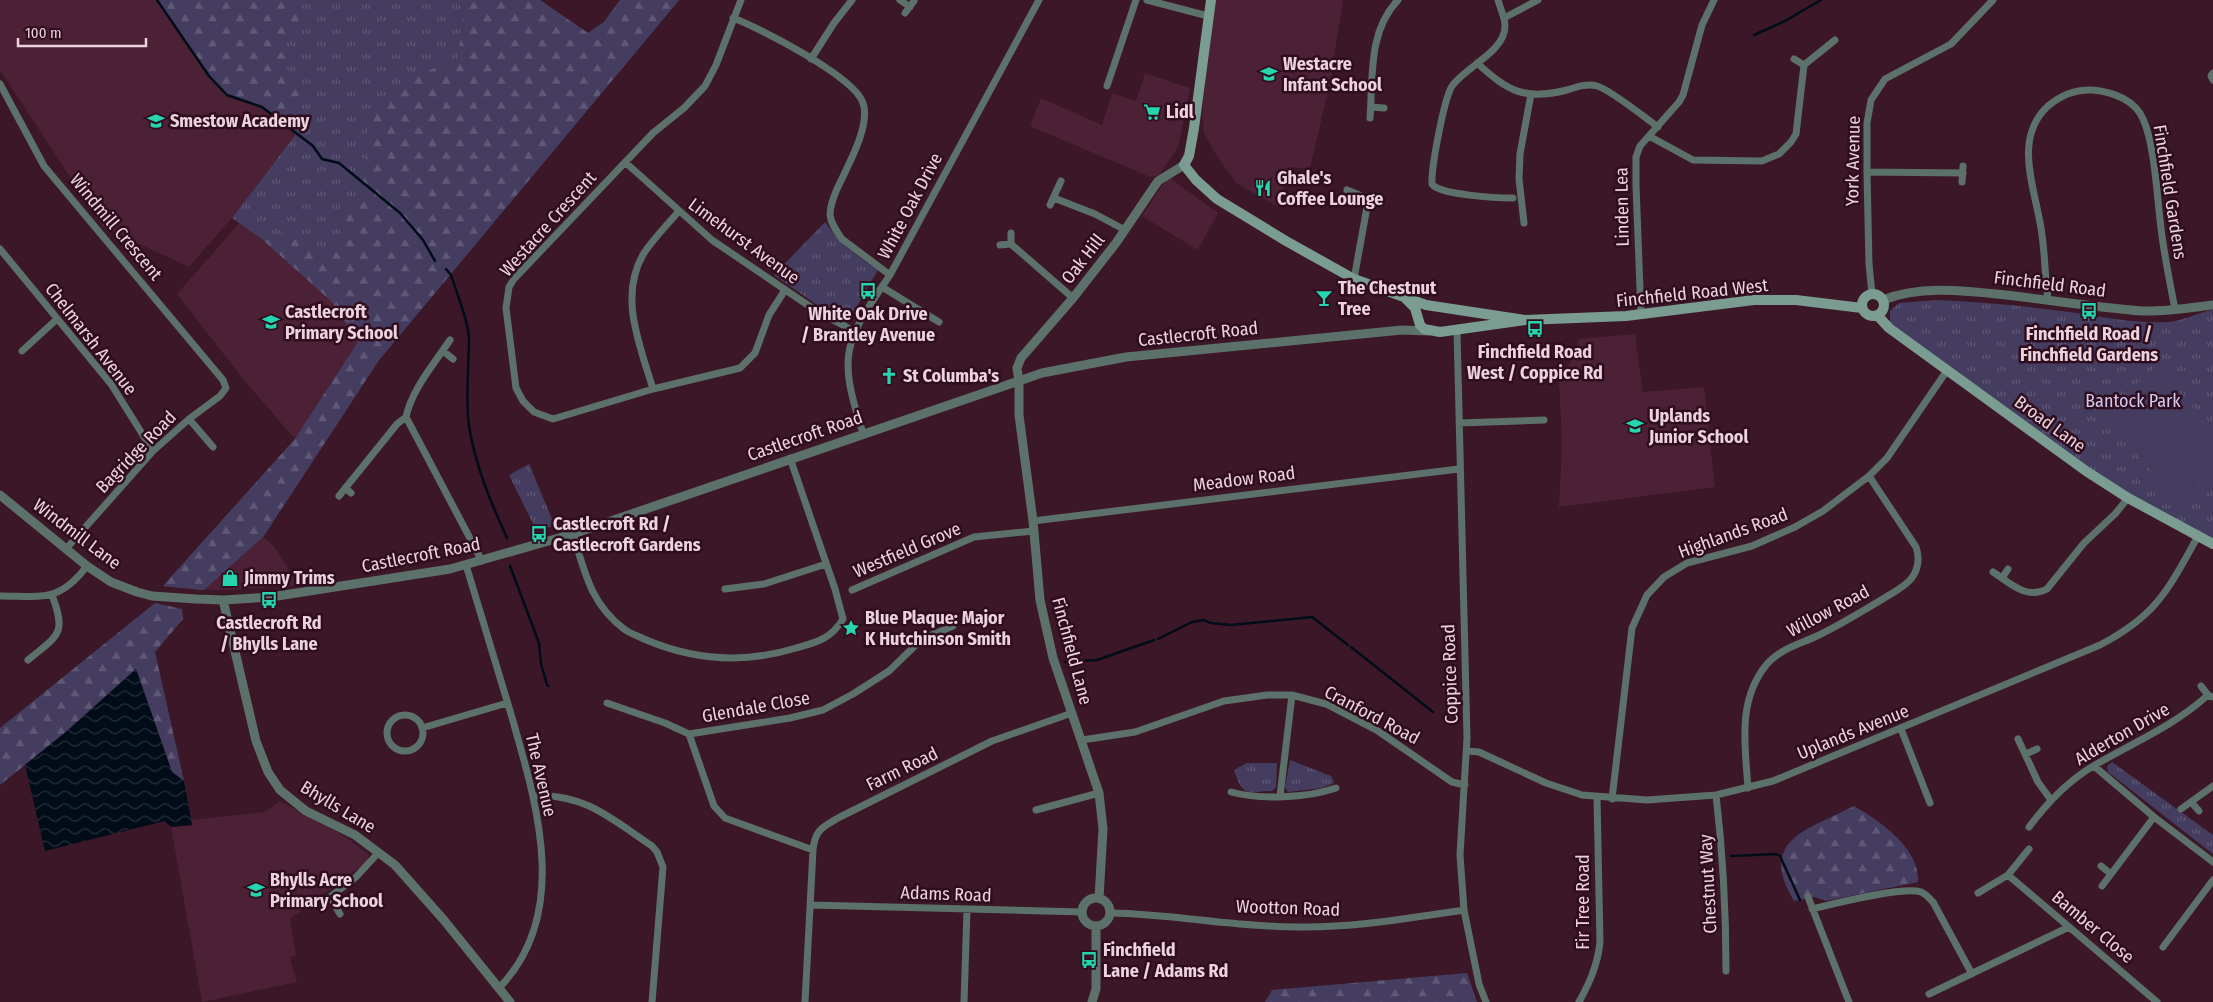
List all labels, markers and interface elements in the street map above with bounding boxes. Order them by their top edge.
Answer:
scale bar [18,15,145,47]
text: 100 m [25,24,62,42]
place label: Westacre Infant School [1283,53,1382,96]
school or university icon: Westacre Infant School [1259,64,1279,84]
place label: Lidl [1166,101,1194,123]
supermarket icon: Lidl [1142,102,1162,122]
place label: Smestow Academy [170,110,310,132]
school or university icon: Smestow Academy [146,111,166,131]
street label: York Avenue [1841,116,1865,206]
street label: Finchfield Gardens [2148,123,2192,261]
street label: White Oak Drive [873,149,947,263]
street label: Westacre Crescent [495,167,601,281]
place label: Ghale's Coffee Lounge [1277,167,1383,210]
street label: Linden Lea [1610,167,1634,247]
street label: Windmill Crescent [65,169,167,285]
restaurant icon: Ghale's Coffee Lounge [1253,178,1273,198]
street label: Limehurst Avenue [684,193,804,289]
street label: Oak Hill [1057,229,1110,288]
street label: Finchfield Road [1993,266,2107,302]
street label: Finchfield Road West [1615,274,1769,312]
place label: The Chestnut Tree [1338,277,1437,320]
street label: Chelmarsh Avenue [40,279,142,400]
bus stop icon: White Oak Drive / Brantley Avenue [858,281,878,301]
bar icon: The Chestnut Tree [1314,288,1334,308]
place label: Castlecroft Primary School [285,301,398,344]
bus stop icon: Finchfield Road / Finchfield Gardens [2079,301,2099,321]
place label: White Oak Drive / Brantley Avenue [801,303,935,346]
school or university icon: Castlecroft Primary School [261,312,281,332]
street label: Castlecroft Road [1137,317,1259,351]
bus stop icon: Finchfield Road West / Coppice Rd [1525,319,1545,339]
place label: Finchfield Road / Finchfield Gardens [2020,323,2158,366]
place label: Finchfield Road West / Coppice Rd [1467,341,1603,384]
place label: St Columba's [903,365,999,387]
church icon: St Columba's [879,366,899,386]
park label: Bantock Park [2085,390,2181,412]
street label: Broad Lane [2010,391,2090,457]
place label: Uplands Junior School [1648,405,1748,448]
street label: Bagridge Road [91,406,181,498]
street label: Castlecroft Road [744,406,866,466]
school or university icon: Uplands Junior School [1625,416,1645,436]
street label: Meadow Road [1192,462,1296,496]
street label: Windmill Lane [29,494,125,574]
street label: Highlands Road [1675,503,1791,563]
place label: Castlecroft Rd / Castlecroft Gardens [553,513,701,556]
street label: Westfield Grove [850,517,964,583]
bus stop icon: Castlecroft Rd / Castlecroft Gardens [529,524,549,544]
street label: Castlecroft Road [360,533,482,577]
place label: Jimmy Trims [243,567,335,589]
shop icon: Jimmy Trims [220,568,240,588]
street label: Willow Road [1783,580,1873,642]
bus stop icon: Castlecroft Rd / Bhylls Lane [259,590,279,610]
street label: Finchfield Lane [1047,595,1097,707]
place label: Blue Plaque: Major K Hutchinson Smith [865,607,1011,650]
place label: Castlecroft Rd / Bhylls Lane [216,612,322,655]
place icon: Blue Plaque: Major K Hutchinson Smith [841,618,861,638]
street label: Coppice Road [1437,624,1463,724]
street label: Cranford Road [1321,681,1423,749]
street label: Glendale Close [700,687,812,727]
street label: Alderton Drive [2071,698,2173,770]
street label: Uplands Avenue [1794,700,1912,764]
street label: The Avenue [521,731,561,819]
street label: Farm Road [862,742,942,796]
street label: Bhylls Lane [296,776,380,838]
street label: Chestnut Way [1694,834,1722,934]
street label: Fir Tree Road [1572,854,1594,950]
place label: Bhylls Acre Primary School [270,869,383,912]
school or university icon: Bhylls Acre Primary School [246,880,266,900]
street label: Adams Road [900,881,992,907]
street label: Bamber Close [2047,886,2139,968]
street label: Wootton Road [1236,895,1340,921]
place label: Finchfield Lane / Adams Rd [1103,939,1228,982]
bus stop icon: Finchfield Lane / Adams Rd [1079,950,1099,970]

